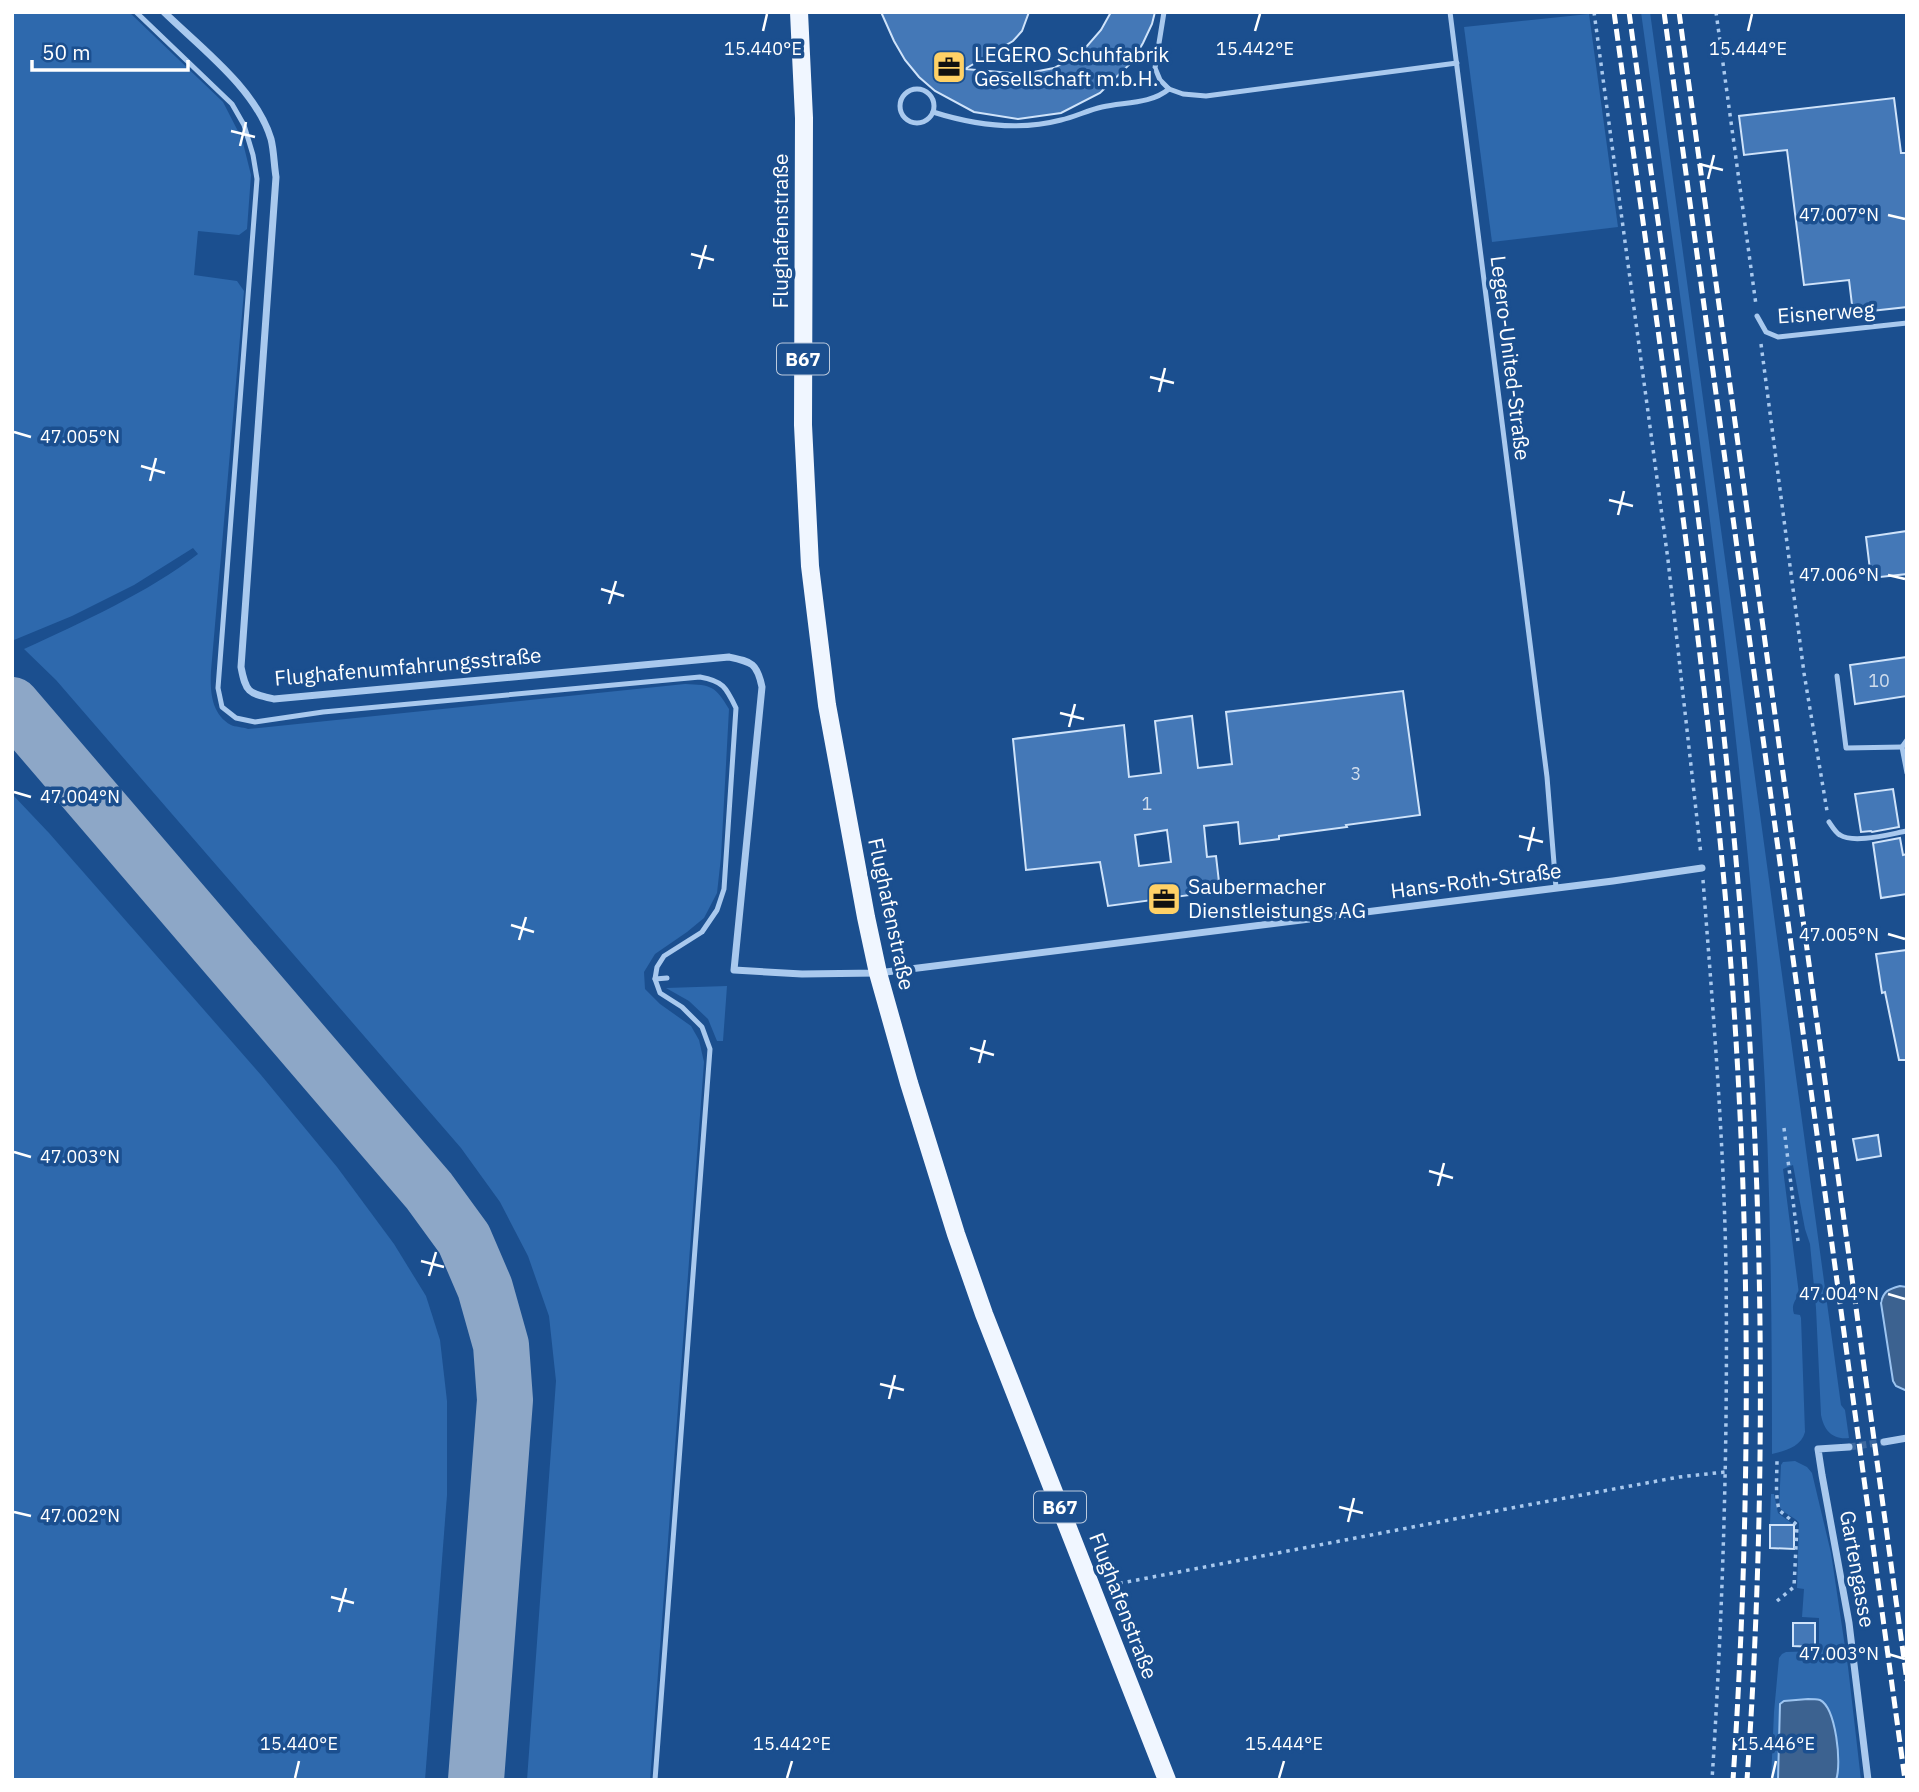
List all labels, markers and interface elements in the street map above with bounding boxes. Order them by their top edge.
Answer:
scale bar [32,28,187,72]
text: 15.440°E [724,37,802,60]
text: 15.442°E [1216,37,1294,60]
text: 15.444°E [1709,37,1787,60]
text: 50 m [42,38,91,66]
place label: LEGERO Schuhfabrik Gesellschaft m.b.H. [974,40,1169,92]
office icon: LEGERO Schuhfabrik Gesellschaft m.b.H. [930,48,968,86]
street label: Flughafenstraße [766,153,794,309]
text: 47.007°N [1799,203,1879,226]
street label: Legero-United-Straße [1485,254,1537,462]
street label: Eisnerweg [1776,295,1876,329]
road number: B67 [777,344,829,374]
text: 47.005°N [40,425,120,448]
text: 47.006°N [1799,563,1879,586]
street label: Flughafenumfahrungsstraße [273,640,543,692]
house number: 10 [1868,669,1890,692]
house number: 3 [1351,762,1361,785]
text: 47.004°N [40,785,120,808]
house number: 1 [1142,792,1152,815]
street label: Flughafenstraße [862,835,922,993]
street label: Hans-Roth-Straße [1389,856,1563,904]
place label: Saubermacher Dienstleistungs AG [1188,872,1366,924]
office icon: Saubermacher Dienstleistungs AG [1145,880,1183,918]
text: 47.005°N [1799,923,1879,946]
text: 47.003°N [40,1145,120,1168]
text: 47.004°N [1799,1282,1879,1305]
road number: B67 [1034,1492,1086,1522]
text: 47.002°N [40,1504,120,1527]
street label: Gartengasse [1834,1508,1882,1630]
street label: Flughafenstraße [1083,1528,1165,1683]
text: 47.003°N [1799,1642,1879,1665]
text: 15.440°E [260,1732,338,1755]
text: 15.442°E [753,1732,831,1755]
text: 15.444°E [1245,1732,1323,1755]
text: 15.446°E [1737,1732,1815,1755]

